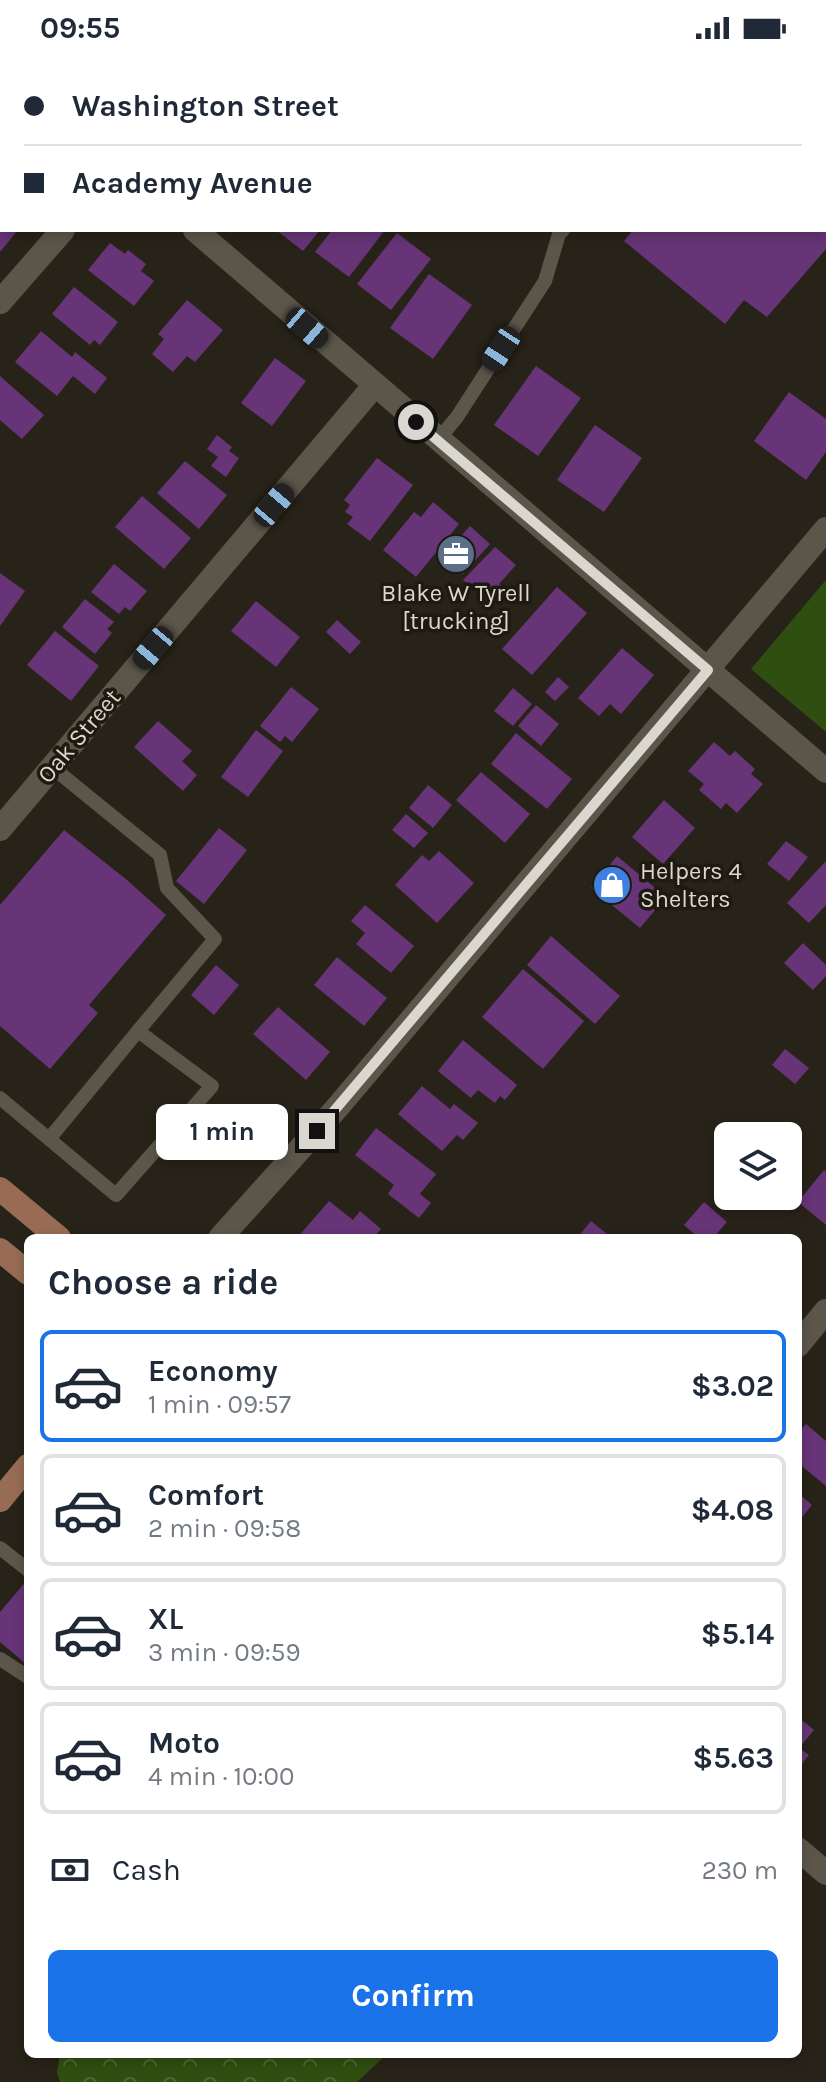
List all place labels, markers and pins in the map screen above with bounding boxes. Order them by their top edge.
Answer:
office icon: Blake W Tyrell [trucking] [435,533,477,575]
place label: Blake W Tyrell [trucking] [381,579,531,635]
place label: Helpers 4 Shelters [640,857,742,913]
shop icon: Helpers 4 Shelters [591,864,633,906]

